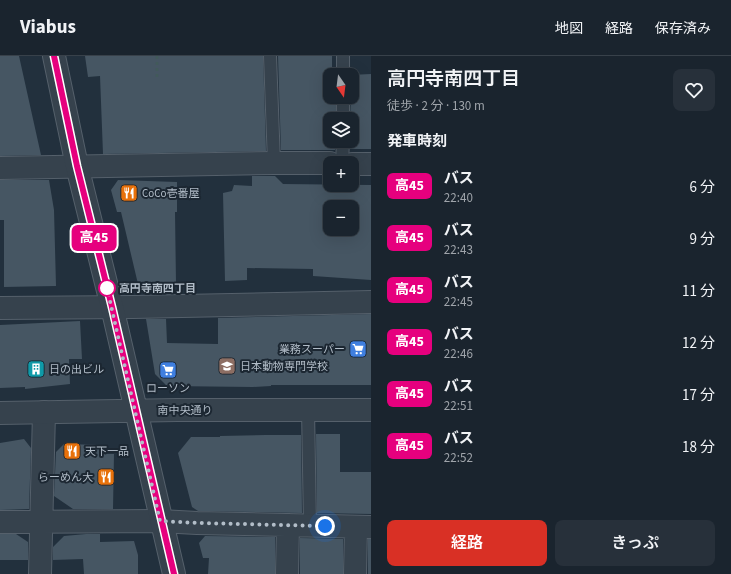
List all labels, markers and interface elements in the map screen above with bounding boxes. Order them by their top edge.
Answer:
text: Viabus [20,14,76,41]
text: 地図 [555,19,583,39]
text: 経路 [605,19,633,39]
text: 保存済み [655,19,711,39]
text: 高円寺南四丁目 [387,66,520,93]
north arrow [323,68,359,104]
map controls [323,68,359,236]
button: heart [673,69,715,111]
text: 徒歩 · 2 分 · 130 m [387,97,485,115]
button: layers [323,112,359,148]
text: 発車時刻 [387,131,447,152]
button: + [323,156,359,192]
text: バス [444,168,474,189]
text: 高45 [395,176,424,196]
text: 6 分 [690,177,715,198]
restaurant icon: CoCo壱番屋 [119,183,139,203]
place label: CoCo壱番屋 [142,186,200,201]
text: 22:40 [444,189,473,207]
button: − [323,200,359,236]
text: バス [444,220,474,241]
line badge: 高45 [71,225,117,251]
text: 高45 [80,228,108,248]
text: 高45 [395,228,424,248]
text: 9 分 [690,229,715,250]
text: 22:43 [444,241,473,259]
text: バス [444,272,474,293]
marker: 高円寺南四丁目 [98,279,116,297]
text: 高45 [395,280,424,300]
place label: 高円寺南四丁目 [119,281,196,296]
text: 11 分 [682,281,715,302]
text: 22:45 [444,293,473,311]
text: バス [444,324,474,345]
text: 高45 [395,332,424,352]
text: 12 分 [682,333,715,354]
supermarket icon: 業務スーパー [348,339,368,359]
place label: 業務スーパー [279,342,345,357]
text: 22:46 [444,345,473,363]
school or university icon: 日本動物専門学校 [217,356,237,376]
building icon: 日の出ビル [26,359,46,379]
place label: 日本動物専門学校 [240,359,328,374]
supermarket icon: ローソン [158,360,178,380]
place label: 日の出ビル [49,362,104,377]
text: バス [444,376,474,397]
place label: ローソン [146,381,190,396]
text: 高45 [395,384,424,404]
text: 17 分 [682,385,715,406]
text: 22:51 [444,397,473,415]
street label: 南中央通り [158,403,213,418]
text: バス [444,428,474,449]
text: 高45 [395,436,424,456]
text: 18 分 [682,437,715,458]
restaurant icon: 天下一品 [62,441,82,461]
place label: 天下一品 [85,444,129,459]
text: 22:52 [444,449,473,467]
restaurant icon: らーめん大 [96,467,116,487]
place label: らーめん大 [38,470,93,485]
your location [315,516,335,536]
button: 経路 [387,520,547,566]
button: きっぷ [555,520,715,566]

